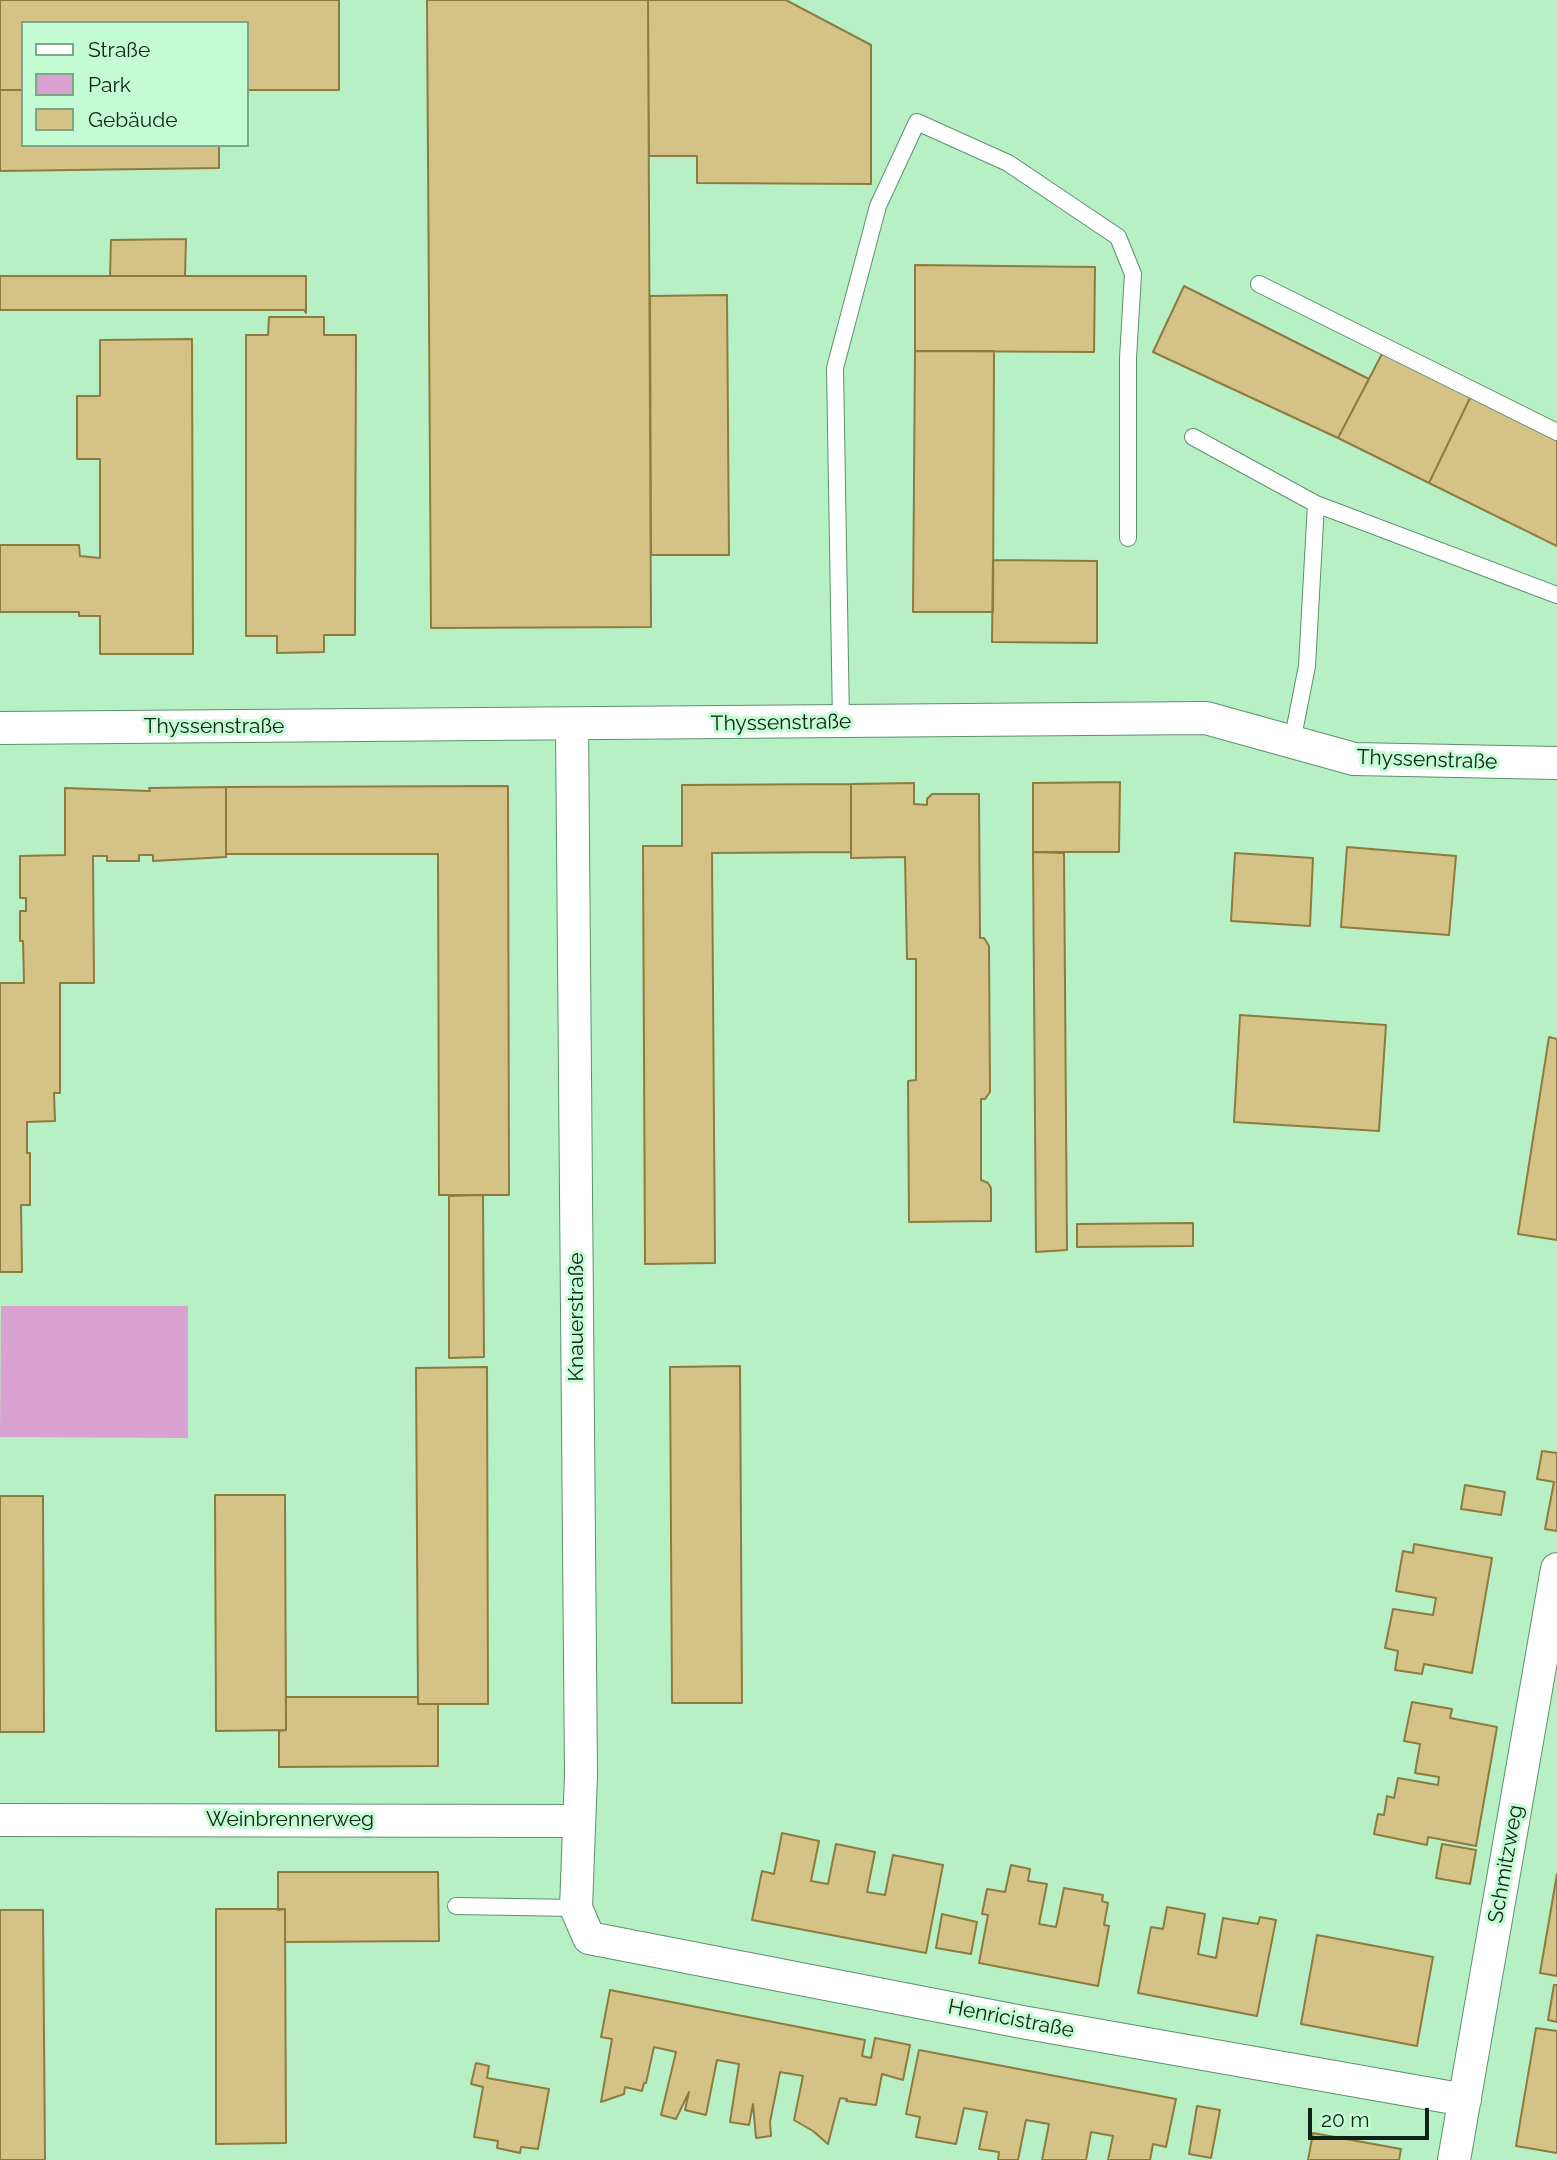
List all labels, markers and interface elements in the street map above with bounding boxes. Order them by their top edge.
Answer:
legend [21,21,248,147]
text: Straße [88,37,150,62]
text: Park [88,72,131,97]
text: Gebäude [88,107,178,132]
street label: Thyssenstraße [710,709,852,737]
street label: Thyssenstraße [144,714,284,740]
street label: Thyssenstraße [1356,745,1498,775]
street label: Knauerstraße [564,1252,590,1382]
street label: Schmitzweg [1483,1803,1529,1925]
street label: Weinbrennerweg [206,1807,374,1833]
street label: Henricistraße [946,1994,1076,2044]
scale bar [1312,2094,1433,2138]
text: 20 m [1321,2107,1369,2132]

